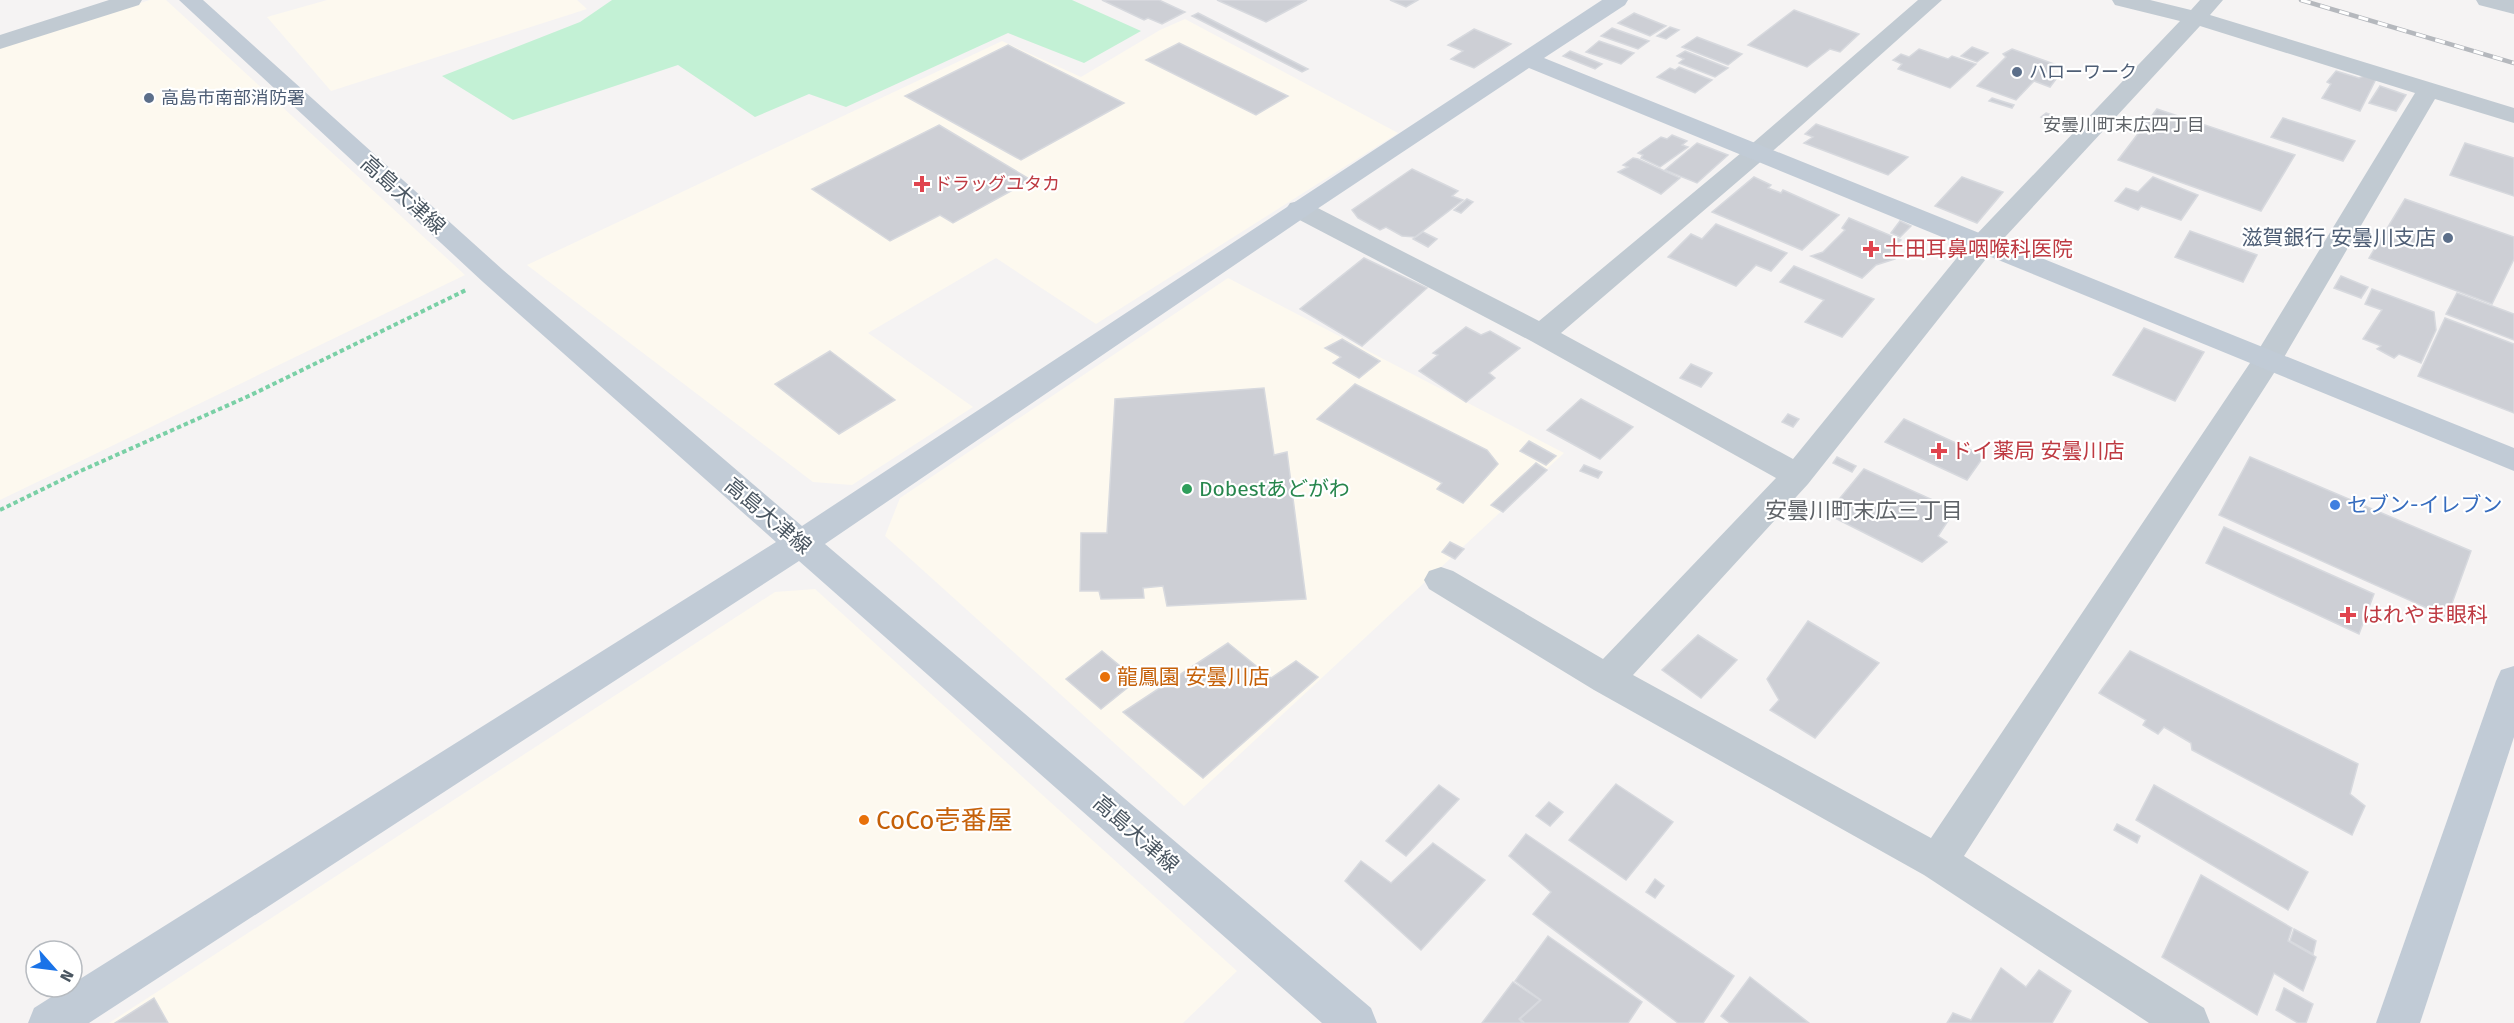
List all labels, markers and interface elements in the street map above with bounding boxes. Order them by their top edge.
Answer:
place label: ハローワーク [2029,61,2137,83]
marker: ハローワーク [2010,65,2024,79]
place label: 高島市南部消防署 [161,87,305,109]
marker: 高島市南部消防署 [142,91,156,105]
district label: 安曇川町末広四丁目 [2043,114,2205,136]
street label: 高島大津線 [355,150,451,240]
place label: ドラッグユタカ [934,173,1060,195]
marker: ドラッグユタカ [915,177,929,191]
place label: 滋賀銀行 安曇川支店 [2241,225,2436,251]
marker: 滋賀銀行 安曇川支店 [2441,231,2455,245]
place label: 土田耳鼻咽喉科医院 [1884,236,2073,262]
marker: 土田耳鼻咽喉科医院 [1862,240,1880,258]
place label: ドイ薬局 安曇川店 [1951,438,2125,464]
marker: ドイ薬局 安曇川店 [1932,444,1946,458]
street label: 高島大津線 [719,472,817,560]
place label: Dobestあどがわ [1199,476,1350,502]
marker: Dobestあどがわ [1180,482,1194,496]
place label: セブン-イレブン [2347,492,2502,518]
district label: 安曇川町末広三丁目 [1765,497,1963,524]
marker: セブン-イレブン [2328,498,2342,512]
place label: はれやま眼科 [2362,602,2488,628]
marker: はれやま眼科 [2339,606,2357,624]
place label: 龍鳳園 安曇川店 [1117,664,1270,690]
marker: 龍鳳園 安曇川店 [1098,670,1112,684]
street label: 高島大津線 [1088,790,1184,878]
place label: CoCo壱番屋 [876,805,1012,836]
marker: CoCo壱番屋 [857,813,871,827]
north arrow [24,939,84,999]
text: N [56,967,78,985]

